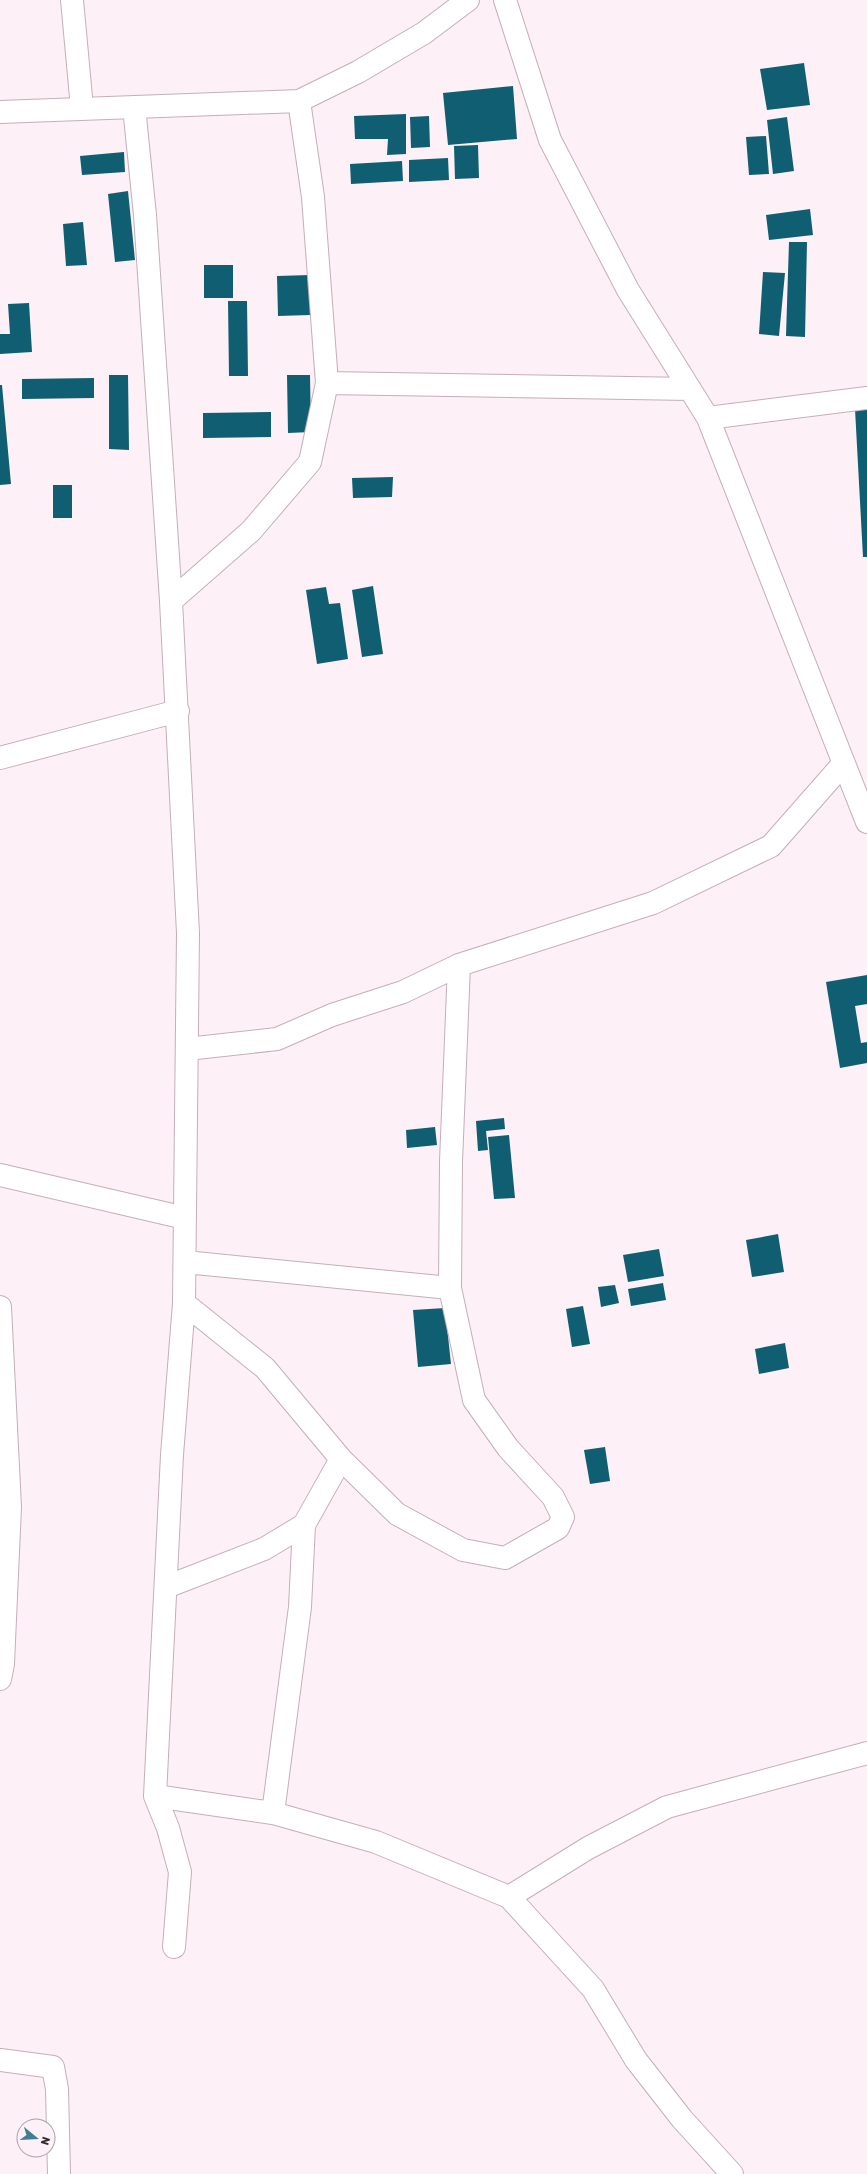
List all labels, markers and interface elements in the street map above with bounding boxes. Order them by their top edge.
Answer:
north arrow [16,2118,56,2158]
text: N [38,2135,52,2147]

